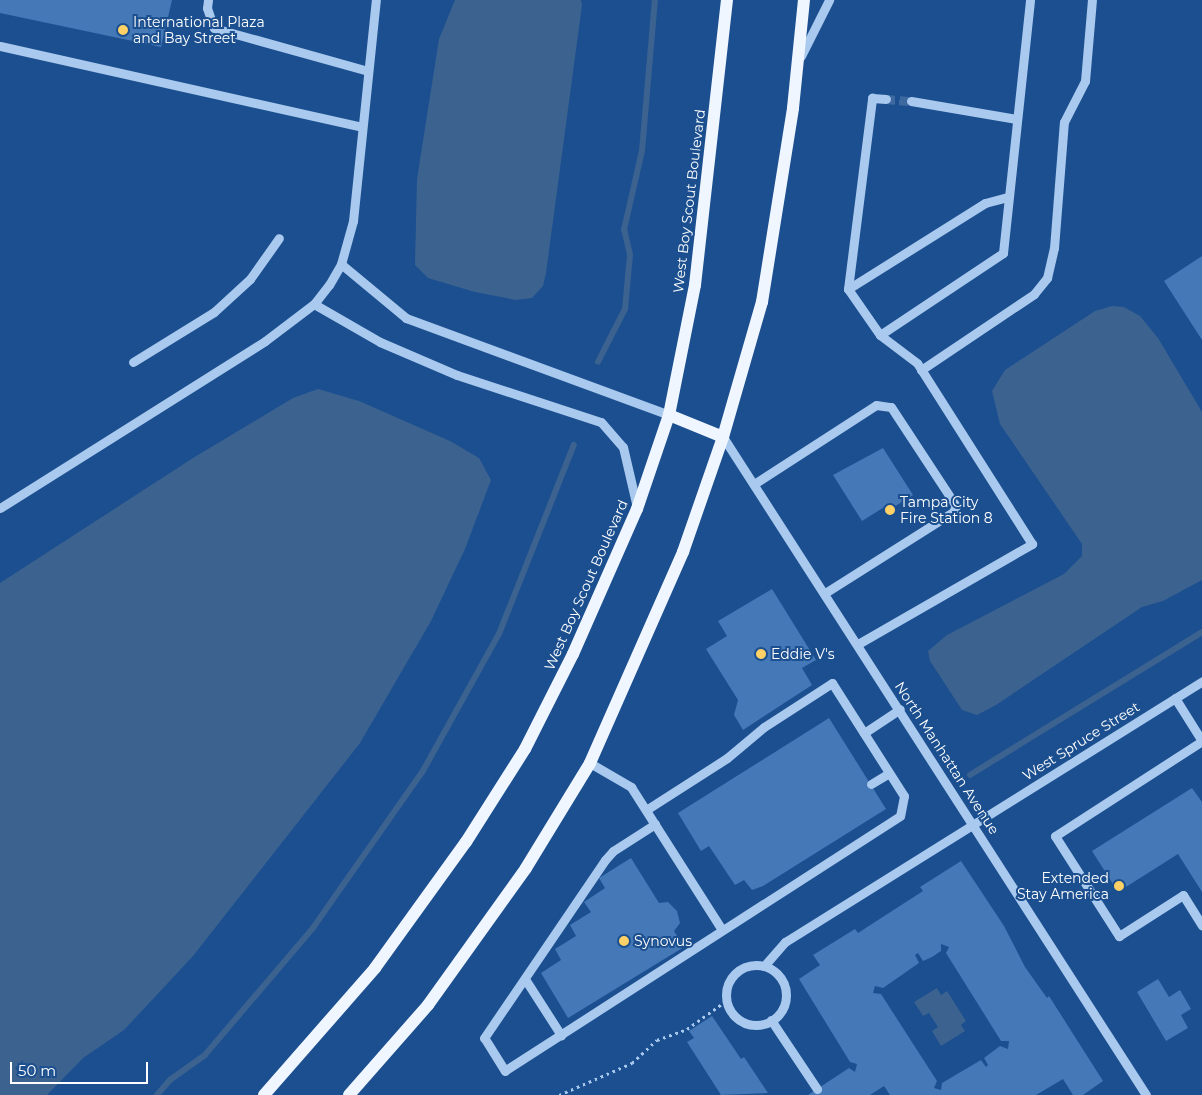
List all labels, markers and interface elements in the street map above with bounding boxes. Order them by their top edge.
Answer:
place label: International Plaza and Bay Street [133,14,265,46]
marker: International Plaza and Bay Street [117,24,129,36]
street label: West Boy Scout Boulevard [669,108,709,294]
place label: Tampa City Fire Station 8 [900,494,993,526]
street label: West Boy Scout Boulevard [541,497,631,673]
marker: Tampa City Fire Station 8 [884,504,896,516]
place label: Eddie V's [771,646,835,662]
marker: Eddie V's [755,648,767,660]
street label: North Manhattan Avenue [891,678,1003,838]
street label: West Spruce Street [1019,698,1143,784]
place label: Extended Stay America [1017,870,1109,902]
marker: Extended Stay America [1113,880,1125,892]
place label: Synovus [634,933,692,949]
marker: Synovus [618,935,630,947]
scale bar [12,1052,150,1084]
text: 50 m [18,1061,56,1080]

